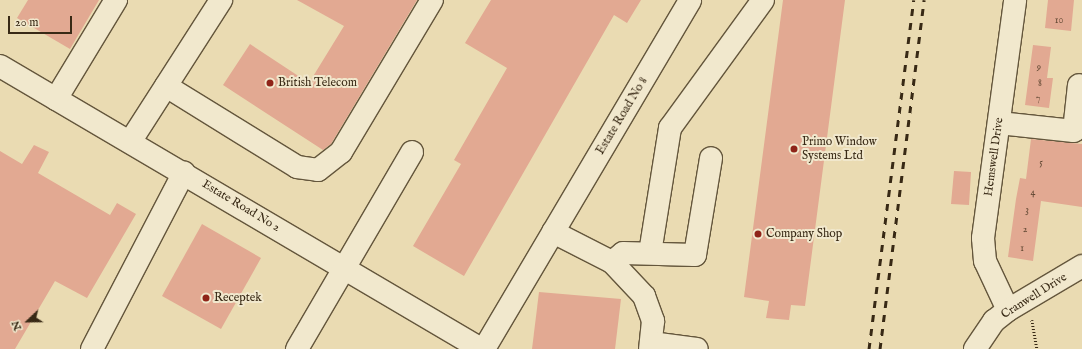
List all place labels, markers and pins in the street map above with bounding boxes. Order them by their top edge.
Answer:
place label: British Telecom [278,76,357,90]
marker: British Telecom [265,78,275,88]
place label: Primo Window Systems Ltd [802,135,877,163]
marker: Primo Window Systems Ltd [789,144,799,154]
place label: Company Shop [766,227,842,241]
marker: Company Shop [753,229,763,239]
place label: Receptek [214,291,262,305]
marker: Receptek [201,293,211,303]

